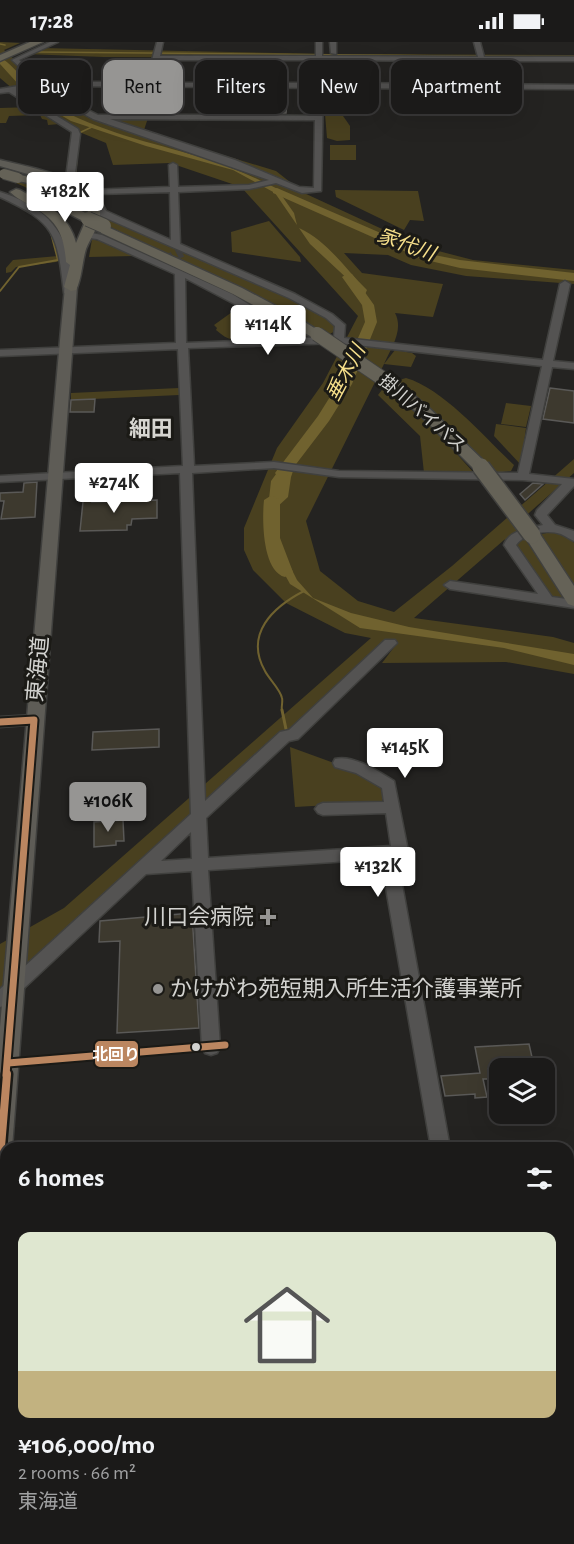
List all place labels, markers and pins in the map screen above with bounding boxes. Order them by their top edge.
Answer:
pin: ¥182K [23,172,107,223]
pin: ¥114K [226,305,310,356]
pin: ¥274K [72,463,156,514]
pin: ¥145K [363,728,447,779]
pin: ¥106K [66,782,150,833]
pin: ¥132K [336,847,420,898]
place label: 川口会病院 [144,905,254,928]
marker: 川口会病院 [259,908,277,926]
place label: かけがわ苑短期入所生活介護事業所 [170,977,522,1000]
marker: かけがわ苑短期入所生活介護事業所 [151,982,165,996]
unlabelled marker [190,1041,202,1053]

